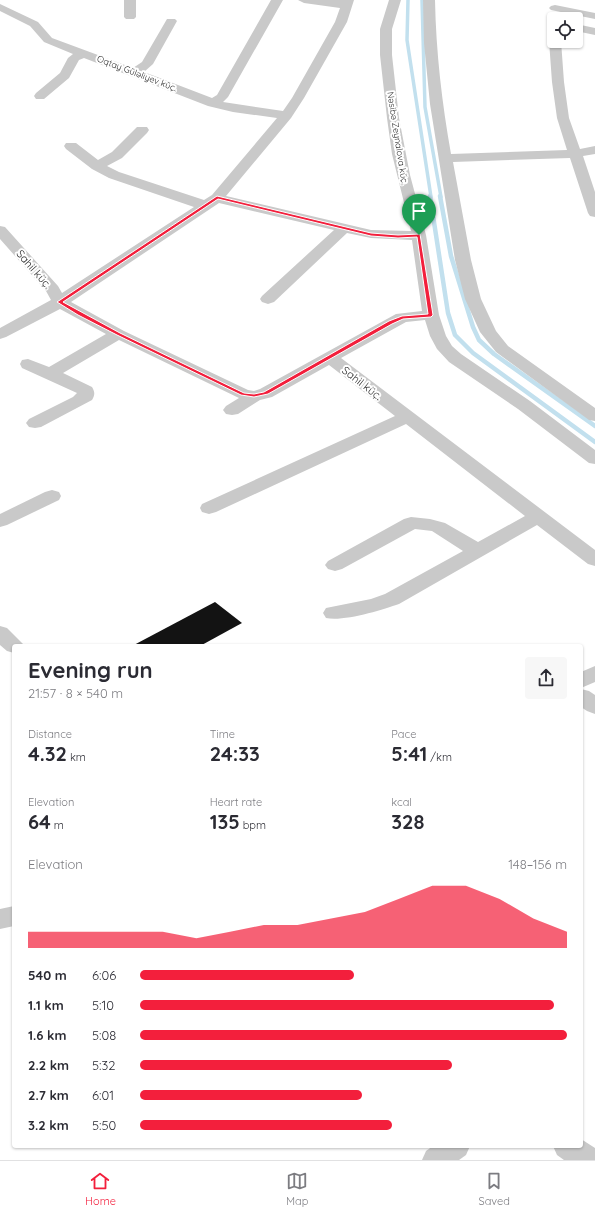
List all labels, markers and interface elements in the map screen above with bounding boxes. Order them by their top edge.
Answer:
map controls [547,12,583,48]
button: locate [547,12,583,48]
street label: Oqtay Güləliyev küç. [96,53,179,93]
street label: Nəsibə Zeynalova küç. [385,91,411,185]
pin [402,194,436,235]
icon: arrive [408,200,430,222]
street label: Sahil küç. [13,247,55,291]
street label: Sahil küç. [339,363,385,403]
text: Evening run [28,656,153,684]
button: share [525,657,567,699]
text: 21:57 · 8 × 540 m [28,685,123,701]
text: Distance [28,727,72,741]
text: Time [210,727,235,741]
text: Pace [391,727,416,741]
text: 4.32 [28,741,67,766]
text: 24:33 [210,741,260,766]
text: 5:41 [391,741,427,766]
text: km [67,750,86,764]
text: /km [427,750,452,764]
text: Elevation [28,795,74,809]
text: Heart rate [210,795,262,809]
text: kcal [391,795,412,809]
text: 64 [28,809,51,834]
text: 135 [210,809,240,834]
text: 328 [391,809,424,834]
text: m [51,818,64,832]
text: bpm [240,818,266,832]
text: Elevation [28,856,83,872]
text: 148–156 m [508,856,567,872]
text: 540 m [28,967,67,983]
text: 6:06 [92,967,116,983]
text: 1.1 km [28,997,64,1013]
text: 5:10 [92,997,114,1013]
text: 1.6 km [28,1027,67,1043]
text: 5:08 [92,1027,116,1043]
text: 2.2 km [28,1057,69,1073]
text: 5:32 [92,1057,116,1073]
text: 2.7 km [28,1087,69,1103]
text: 6:01 [92,1087,114,1103]
text: 3.2 km [28,1117,69,1133]
text: 5:50 [92,1117,116,1133]
tab: Home [85,1170,116,1208]
tab: Map [286,1170,308,1208]
tab: Saved [479,1170,510,1208]

